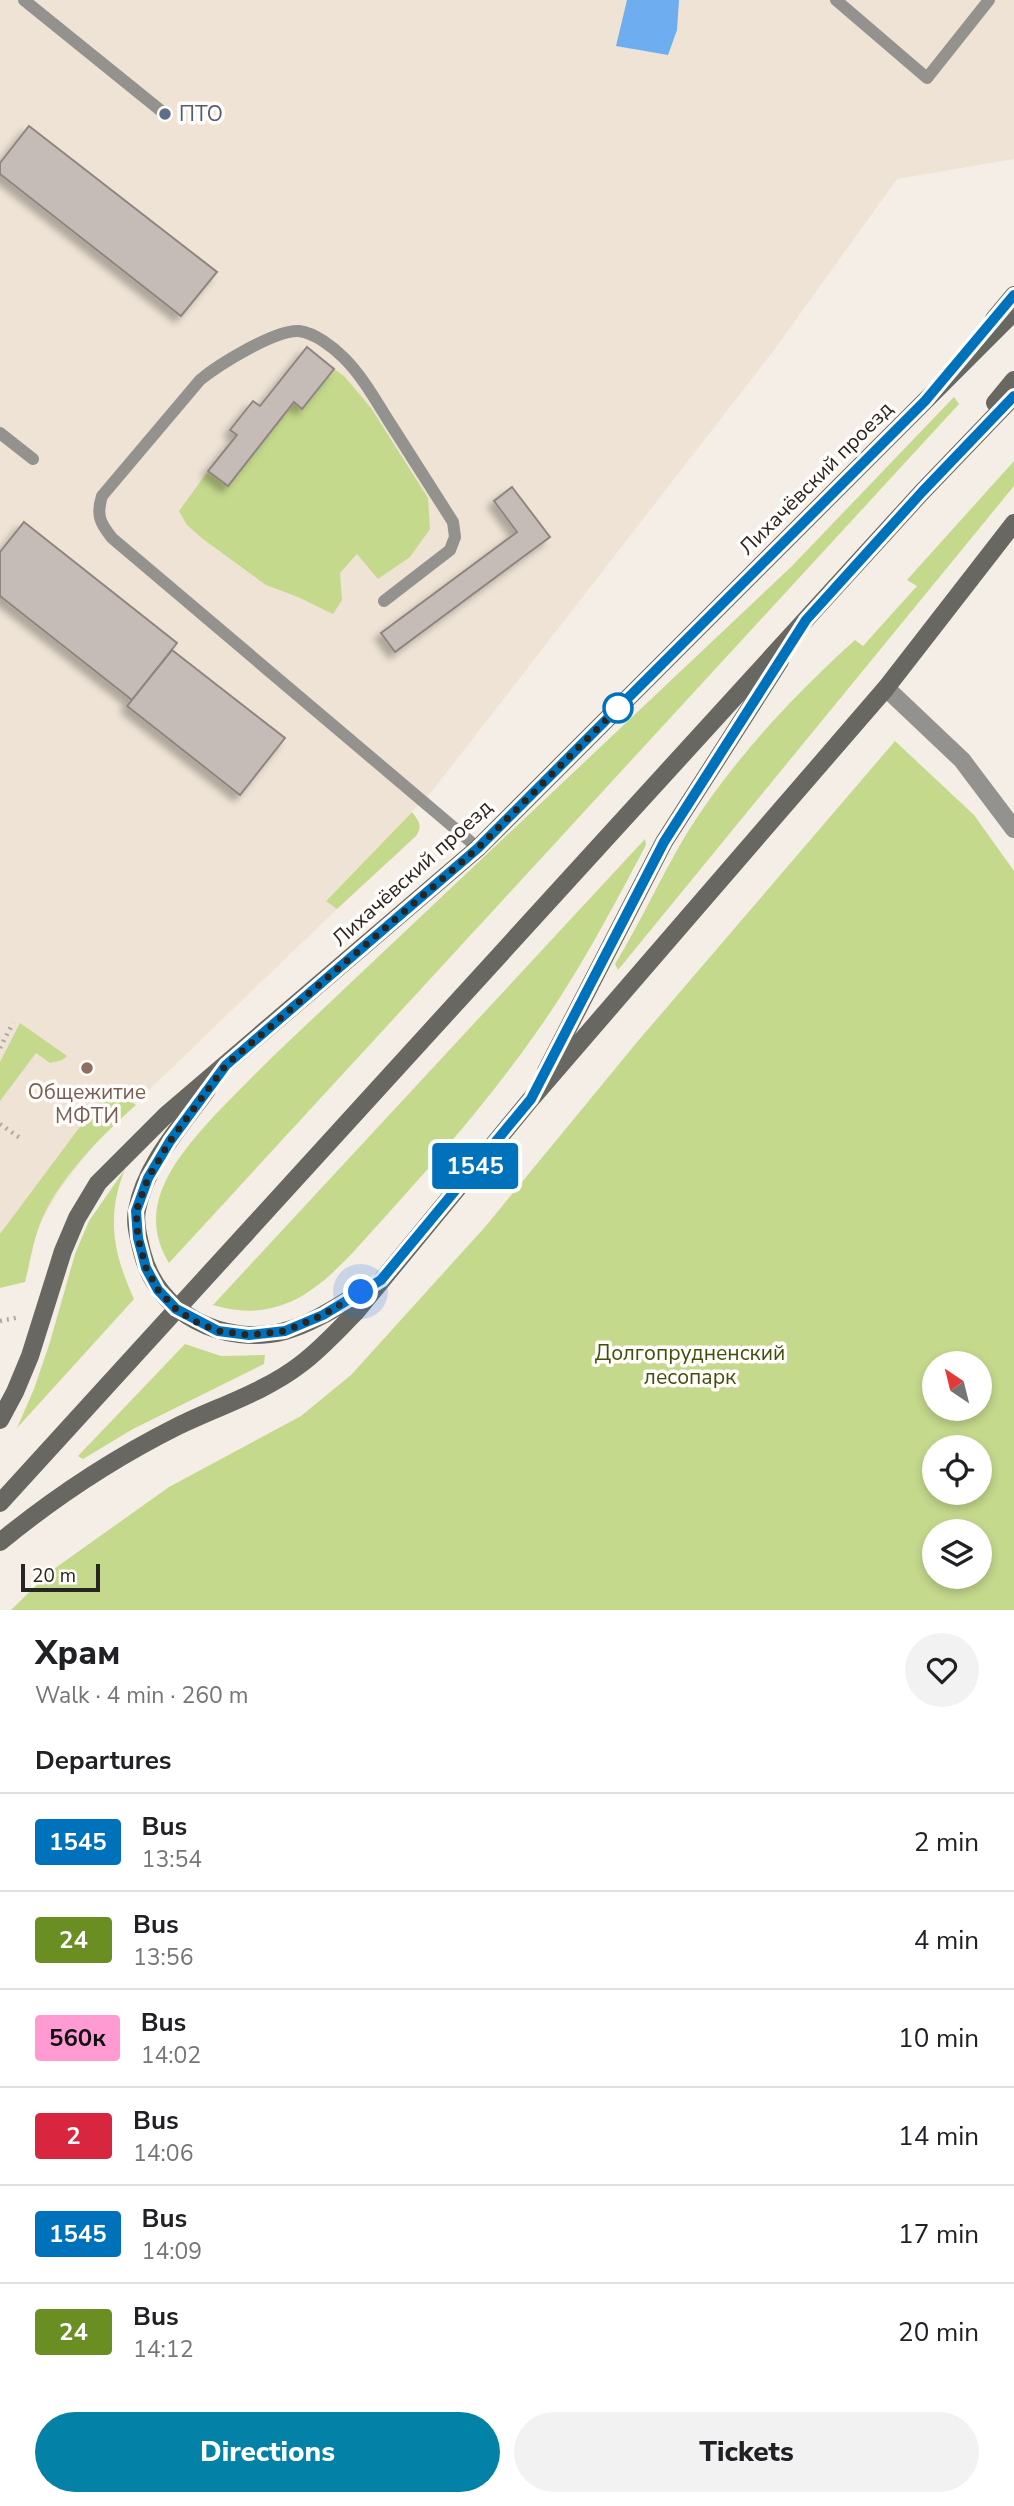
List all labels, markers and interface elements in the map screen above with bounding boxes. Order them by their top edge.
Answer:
place label: ПТО [179,100,223,128]
marker: ПТО [157,106,173,122]
street label: Лихачёвский проезд [733,395,899,561]
unlabelled marker [603,693,633,723]
street label: Лихачёвский проезд [326,793,498,953]
marker: Общежитие МФТИ [79,1060,95,1076]
place label: Общежитие МФТИ [28,1078,146,1130]
line badge: 1545 [426,1143,524,1189]
text: 1545 [446,1150,504,1182]
your location [343,1274,378,1309]
park label: Долгопрудненский лесопарк [595,1339,785,1391]
north arrow [922,1351,992,1421]
map controls [922,1351,992,1589]
button: locate [922,1435,992,1505]
button: layers [922,1519,992,1589]
scale bar [21,1561,100,1593]
text: 20 m [32,1563,76,1589]
text: Храм [35,1631,120,1676]
button: heart [905,1633,979,1707]
text: Walk · 4 min · 260 m [35,1680,248,1711]
text: Departures [35,1743,171,1778]
text: Bus [142,1809,187,1844]
text: 2 min [914,1825,979,1860]
text: 1545 [49,1826,107,1858]
text: 13:54 [142,1844,202,1875]
text: Bus [133,1907,179,1942]
text: 4 min [914,1923,979,1958]
text: 24 [59,1924,88,1956]
text: 13:56 [133,1942,193,1973]
text: Bus [141,2005,186,2040]
text: 10 min [898,2021,979,2056]
text: 560к [49,2022,106,2054]
text: 14:02 [141,2040,201,2071]
text: Bus [133,2103,179,2138]
text: 14 min [898,2119,979,2154]
text: 2 [66,2120,81,2152]
text: 14:06 [133,2138,193,2169]
text: Bus [142,2201,187,2236]
text: 17 min [898,2217,979,2252]
text: 1545 [49,2218,107,2250]
text: 14:09 [142,2236,202,2267]
text: Bus [133,2299,179,2334]
text: 20 min [898,2315,979,2350]
text: 24 [59,2316,88,2348]
text: 14:12 [133,2334,193,2365]
button: Directions [35,2412,500,2492]
button: Tickets [514,2412,979,2492]

